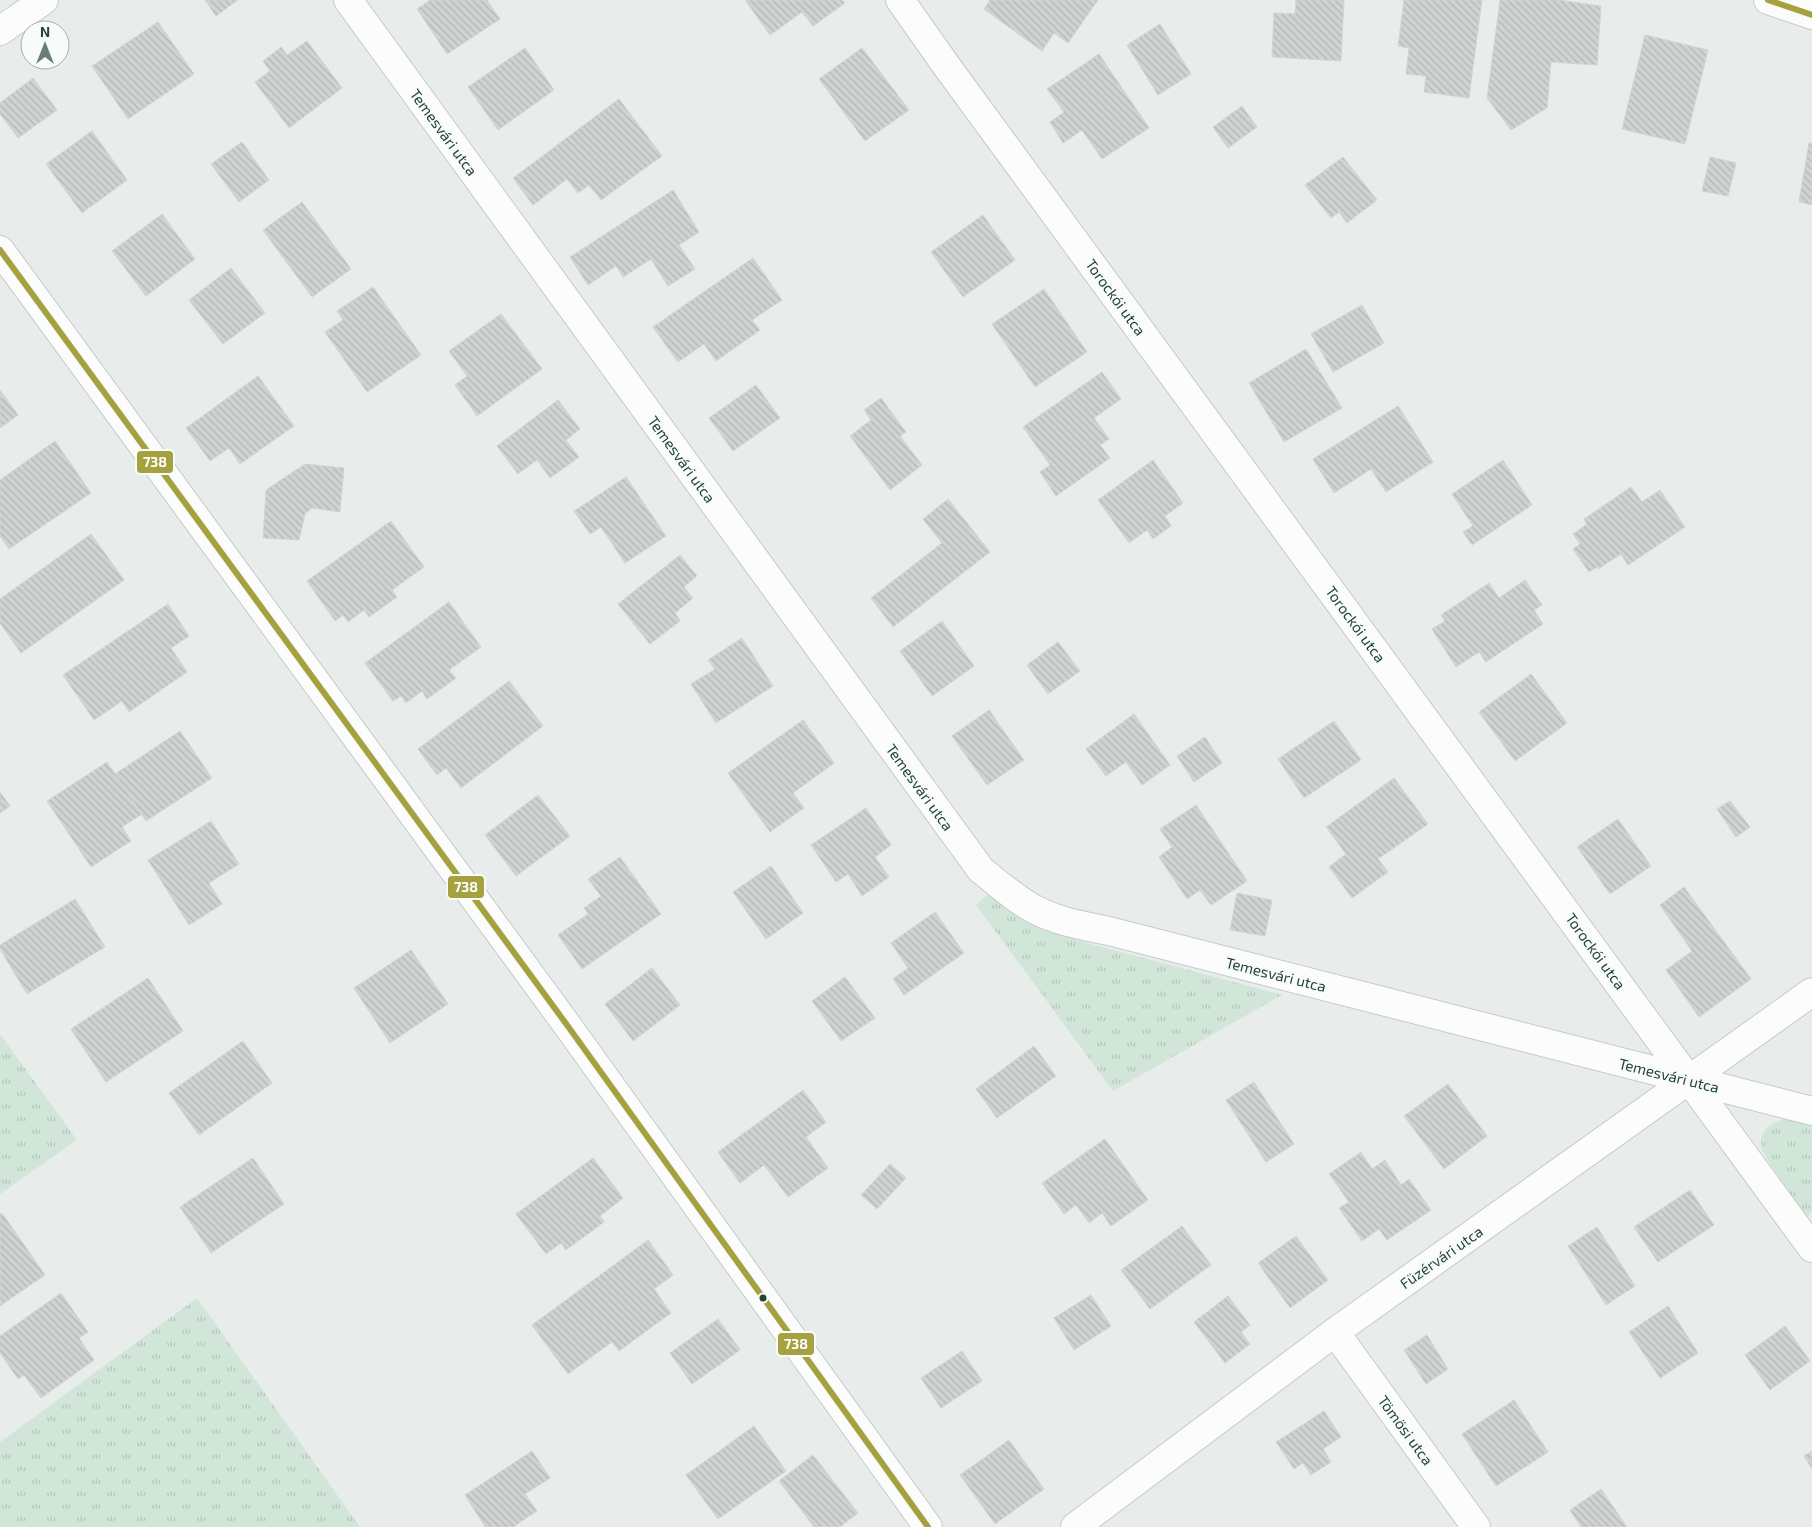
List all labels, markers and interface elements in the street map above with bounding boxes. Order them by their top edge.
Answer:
north arrow [20,20,70,70]
text: N [40,23,50,40]
street label: Temesvári utca [406,85,482,179]
street label: Torockói utca [1082,255,1150,339]
street label: Temesvári utca [644,412,720,506]
line badge: 738 [136,450,174,474]
text: 738 [143,453,167,470]
street label: Torockói utca [1322,582,1390,666]
street label: Temesvári utca [882,740,958,834]
line badge: 738 [447,875,485,899]
text: 738 [454,878,478,895]
street label: Torockói utca [1562,909,1630,993]
street label: Temesvári utca [1224,953,1328,995]
street label: Temesvári utca [1617,1054,1721,1096]
street label: Füzérvári utca [1396,1222,1486,1292]
unlabelled marker [758,1293,768,1303]
line badge: 738 [777,1332,815,1356]
text: 738 [784,1335,808,1352]
street label: Tömösi utca [1375,1392,1437,1468]

